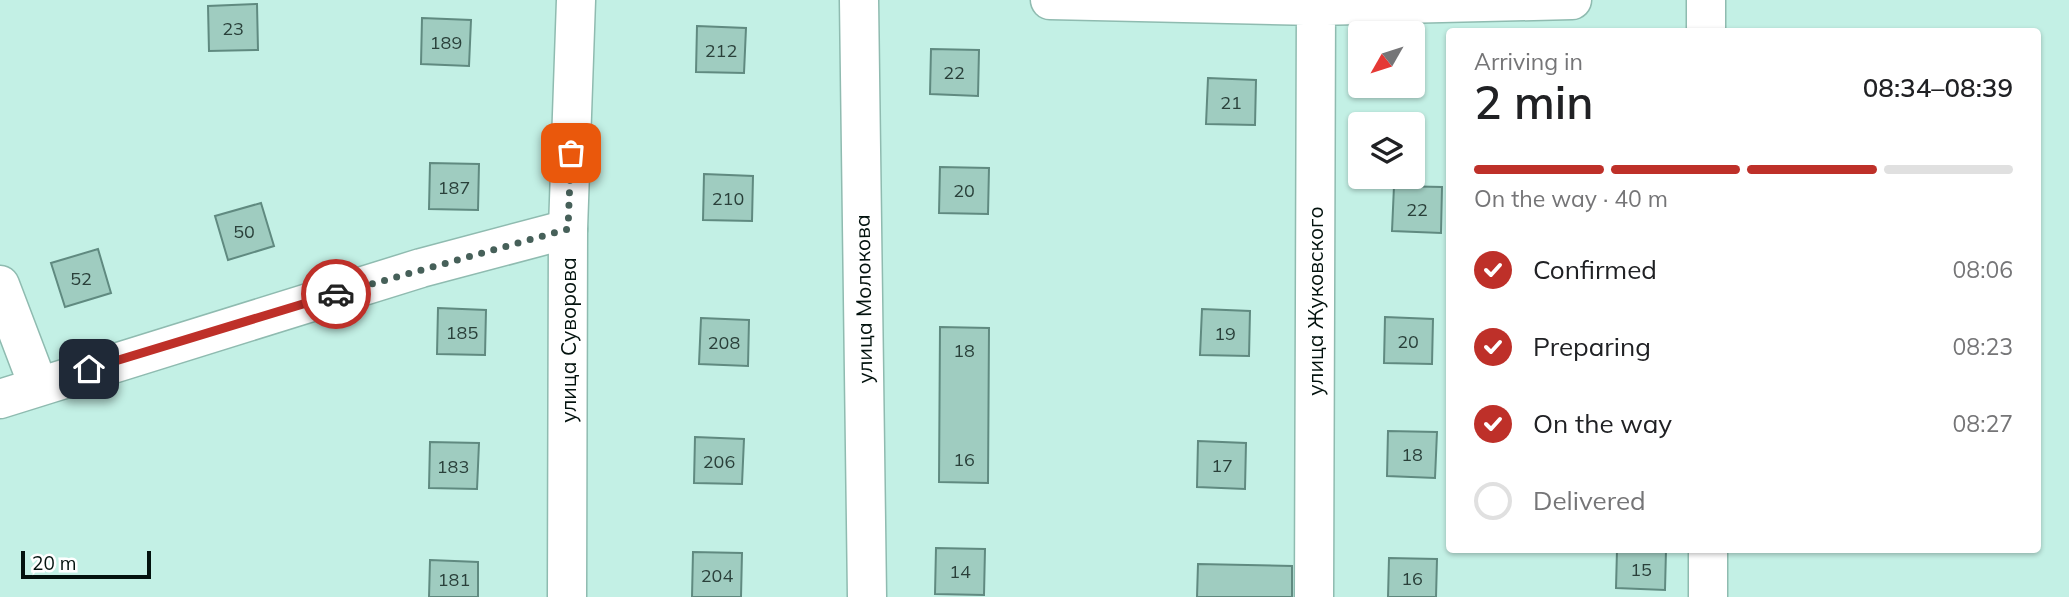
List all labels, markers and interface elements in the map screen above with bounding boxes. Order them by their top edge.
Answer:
house number: 23 [222,17,244,40]
north arrow [1348,21,1424,98]
map controls [1348,21,1425,189]
house number: 189 [430,31,462,54]
house number: 212 [705,39,737,62]
text: Arriving in [1474,47,1583,76]
house number: 22 [943,61,965,84]
text: 08:34–08:39 [1863,71,2013,104]
text: 2 min [1474,73,1593,131]
house number: 21 [1220,91,1242,114]
button: layers [1348,112,1425,189]
pin [541,123,601,183]
icon: bag [552,134,590,172]
house number: 187 [438,176,470,199]
house number: 20 [953,179,975,202]
text: On the way · 40 m [1474,184,1668,213]
house number: 210 [712,187,744,210]
house number: 22 [1406,198,1428,221]
street label: улица Жуковского [1302,206,1328,396]
street label: улица Молокова [849,214,877,384]
house number: 50 [233,220,255,243]
icon: check [1474,251,1512,289]
text: Confirmed [1533,253,1657,286]
text: 08:06 [1953,255,2013,284]
street label: улица Суворова [555,257,581,423]
courier [301,259,371,329]
house number: 52 [70,267,92,290]
icon: car [317,275,355,313]
house number: 185 [446,321,478,344]
house number: 19 [1214,322,1236,345]
icon: check [1474,328,1512,366]
house number: 20 [1397,330,1419,353]
text: Preparing [1533,330,1651,363]
house number: 208 [708,331,740,354]
text: 08:23 [1953,332,2013,361]
pin [59,339,119,399]
house number: 18 [953,339,975,362]
icon: home [70,350,108,388]
icon: check [1474,405,1512,443]
text: On the way [1533,407,1672,440]
text: 08:27 [1953,409,2013,438]
house number: 18 [1401,443,1423,466]
house number: 16 [953,448,975,471]
house number: 206 [703,450,735,473]
house number: 17 [1211,454,1233,477]
house number: 183 [437,455,469,478]
text: Delivered [1533,484,1646,517]
scale bar [21,548,150,580]
text: 20 m [32,551,76,575]
house number: 15 [1630,558,1652,581]
house number: 14 [949,560,971,583]
house number: 204 [701,564,733,587]
house number: 16 [1401,567,1423,590]
house number: 181 [438,568,470,591]

